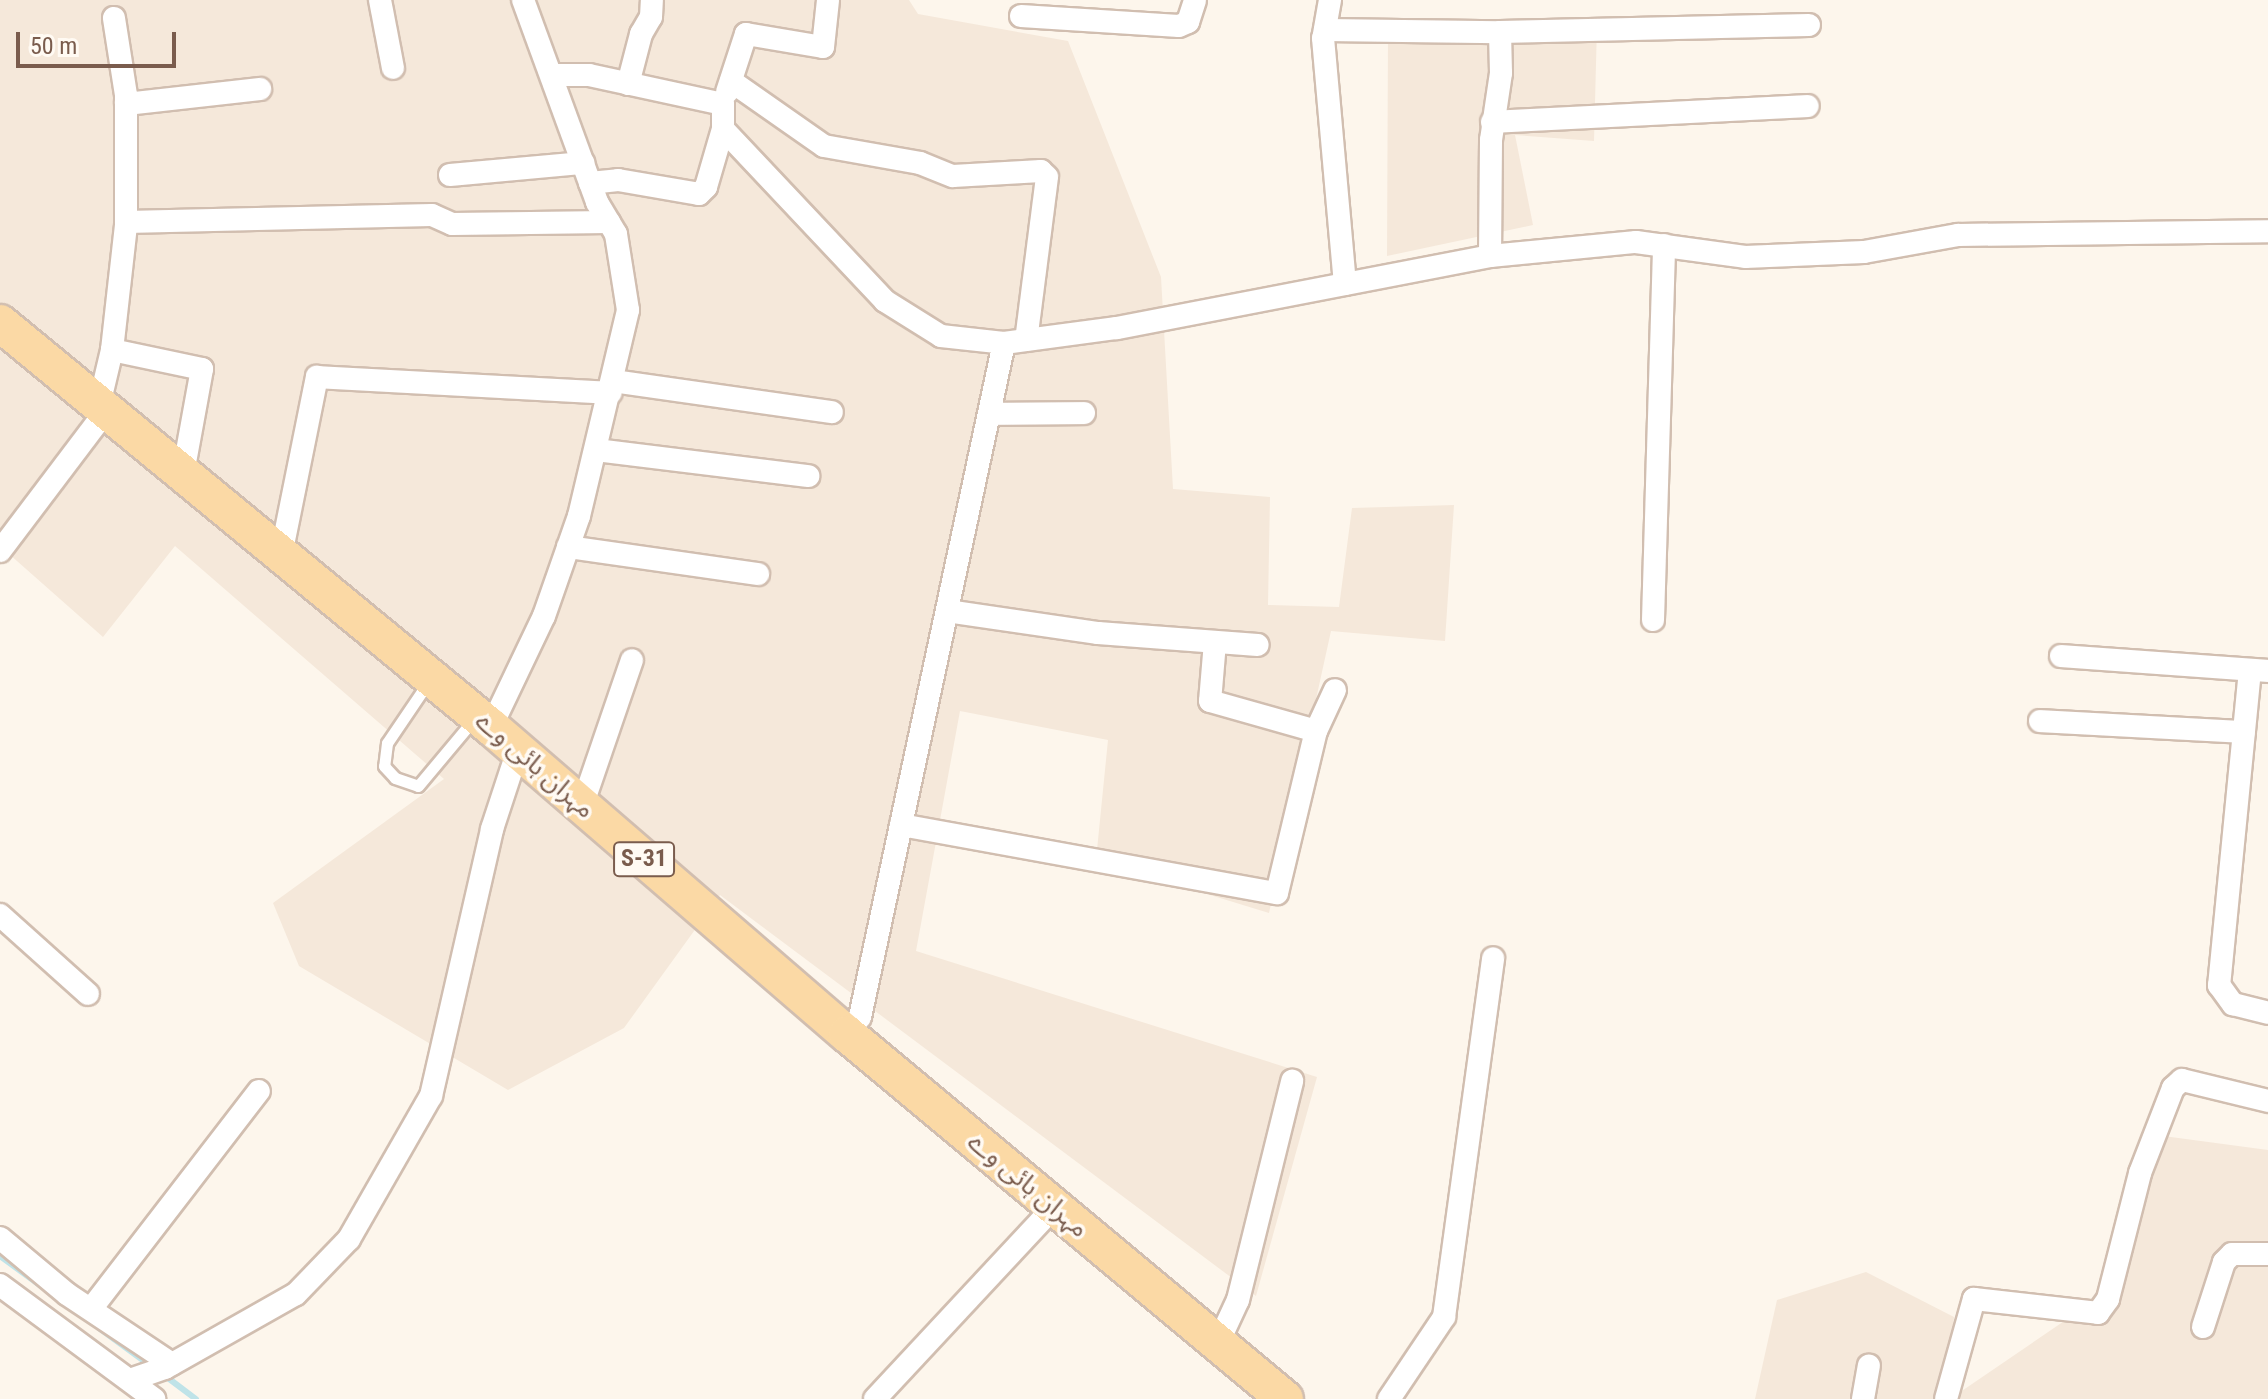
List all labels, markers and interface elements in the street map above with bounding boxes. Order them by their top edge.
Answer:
scale bar [20,16,180,66]
text: 50 m [30,32,77,60]
street label: مہران ہائی وے [469,705,601,825]
road number: S-31 [612,839,676,879]
street label: مہران ہائی وے [962,1126,1094,1244]

